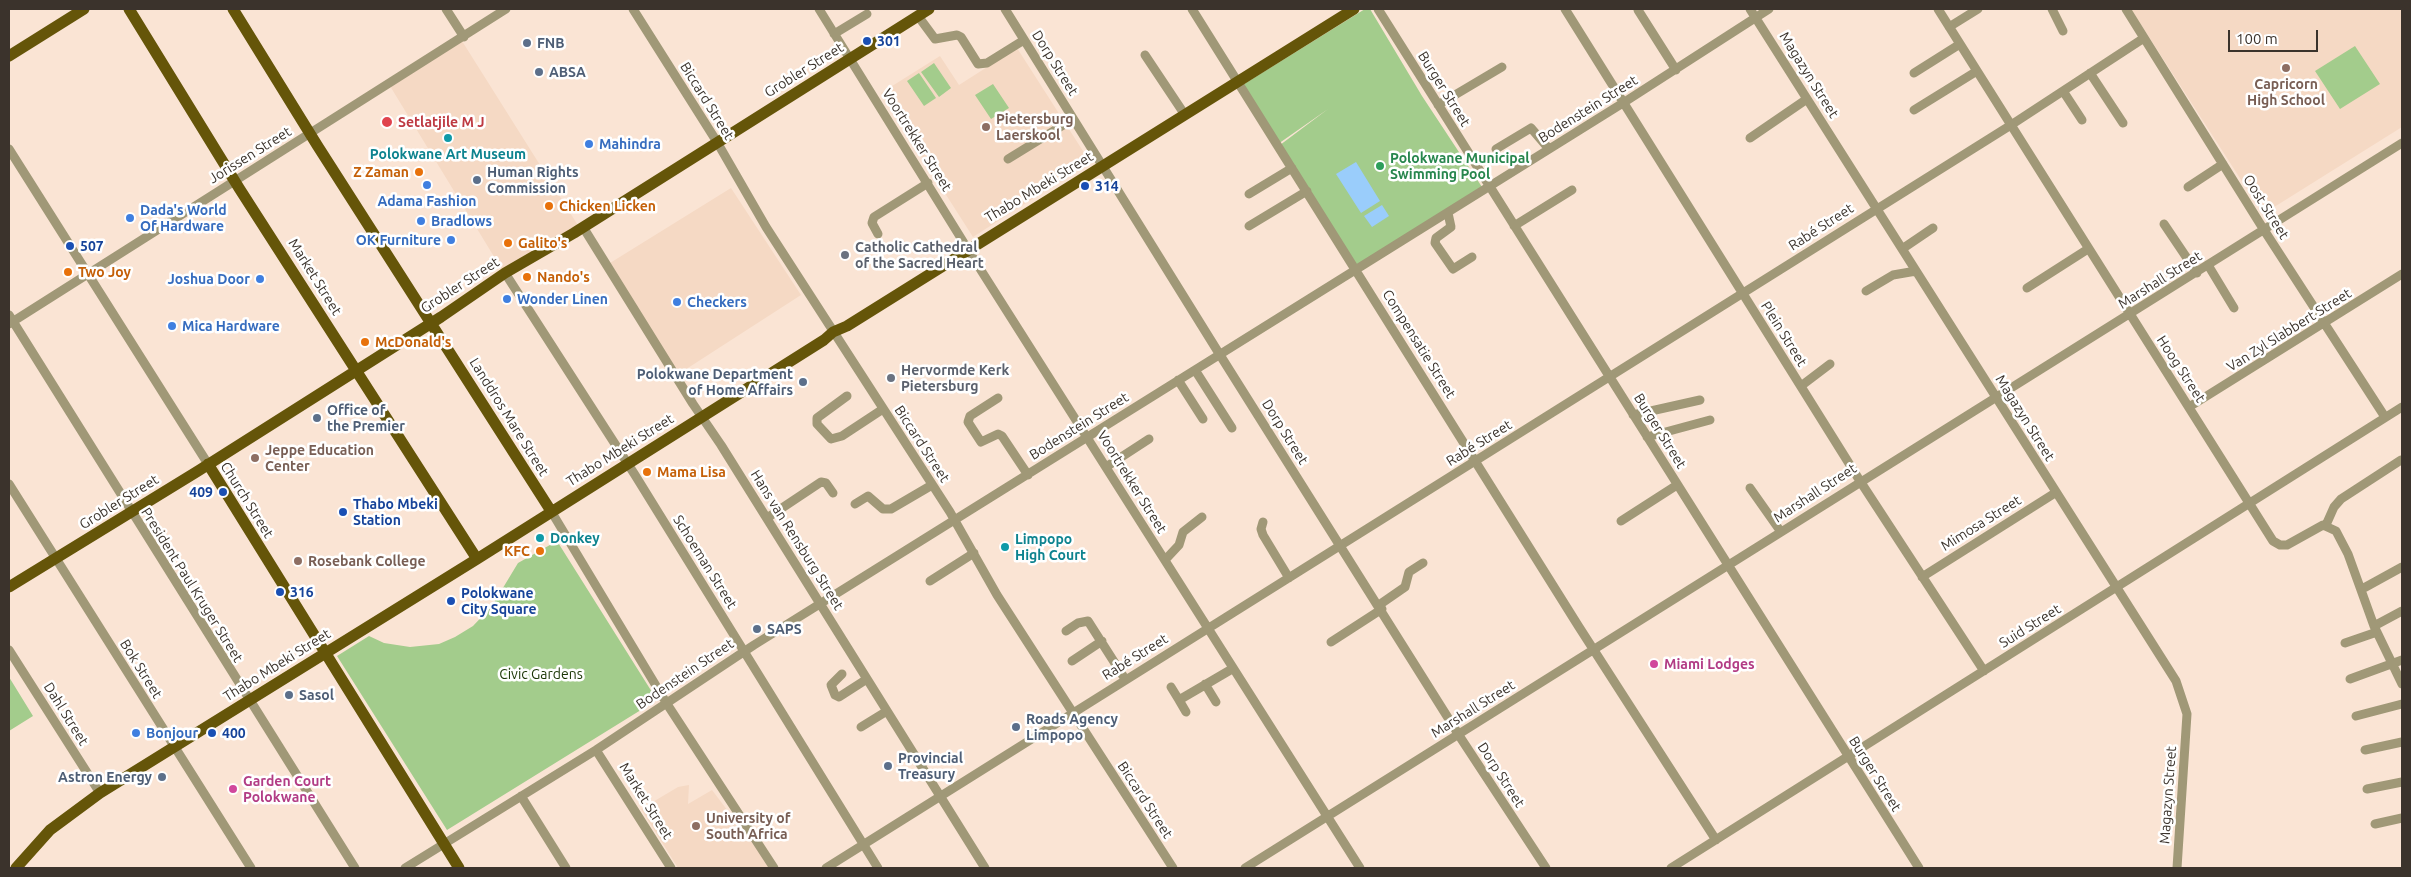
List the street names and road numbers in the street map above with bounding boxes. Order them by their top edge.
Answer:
street label: Dorp Street [1028,27,1082,99]
street label: Magazyn Street [1776,29,1842,121]
street label: Grobler Street [761,39,847,101]
street label: Burger Street [1414,48,1474,130]
street label: Biccard Street [677,59,737,143]
street label: Bodenstein Street [1535,72,1641,146]
street label: Voortrekker Street [879,86,955,194]
street label: Jorissen Street [206,123,294,187]
street label: Thabo Mbeki Street [982,148,1096,226]
street label: Oost Street [2240,172,2292,242]
street label: Rabé Street [1785,200,1857,254]
street label: Market Street [285,236,345,318]
street label: Marshall Street [2115,248,2205,312]
street label: Grobler Street [418,253,502,317]
street label: Van Zyl Slabbert Street [2224,285,2354,375]
street label: Compensatie Street [1379,287,1459,401]
street label: Plein Street [1757,298,1811,370]
street label: Hoog Street [2153,332,2209,406]
street label: Landdros Mare Street [466,355,552,479]
street label: Magazyn Street [1992,372,2058,464]
street label: Bodenstein Street [1026,389,1132,463]
street label: Burger Street [1630,390,1690,472]
street label: Dorp Street [1258,396,1312,468]
street label: Biccard Street [891,402,953,486]
street label: Thabo Mbeki Street [563,410,677,490]
street label: Rabé Street [1443,416,1515,470]
street label: Voortrekker Street [1094,428,1170,536]
street label: Church Street [217,459,277,541]
street label: Marshall Street [1770,460,1860,526]
street label: Hans van Rensburg Street [747,467,847,613]
street label: Grobler Street [76,471,162,533]
street label: Mimosa Street [1938,492,2024,554]
street label: President Paul Kruger Street [137,505,247,665]
street label: Schoeman Street [669,512,741,612]
street label: Suid Street [1996,601,2064,651]
street label: Thabo Mbeki Street [220,625,334,705]
street label: Rabé Street [1099,630,1171,684]
street label: Bodenstein Street [633,635,737,713]
street label: Bok Street [116,636,166,702]
street label: Marshall Street [1428,677,1518,741]
street label: Dahl Street [40,679,92,749]
street label: Burger Street [1845,733,1905,815]
street label: Dorp Street [1474,739,1528,811]
street label: Magazyn Street [2156,745,2180,845]
street label: Biccard Street [1114,758,1176,842]
street label: Market Street [616,760,676,842]

